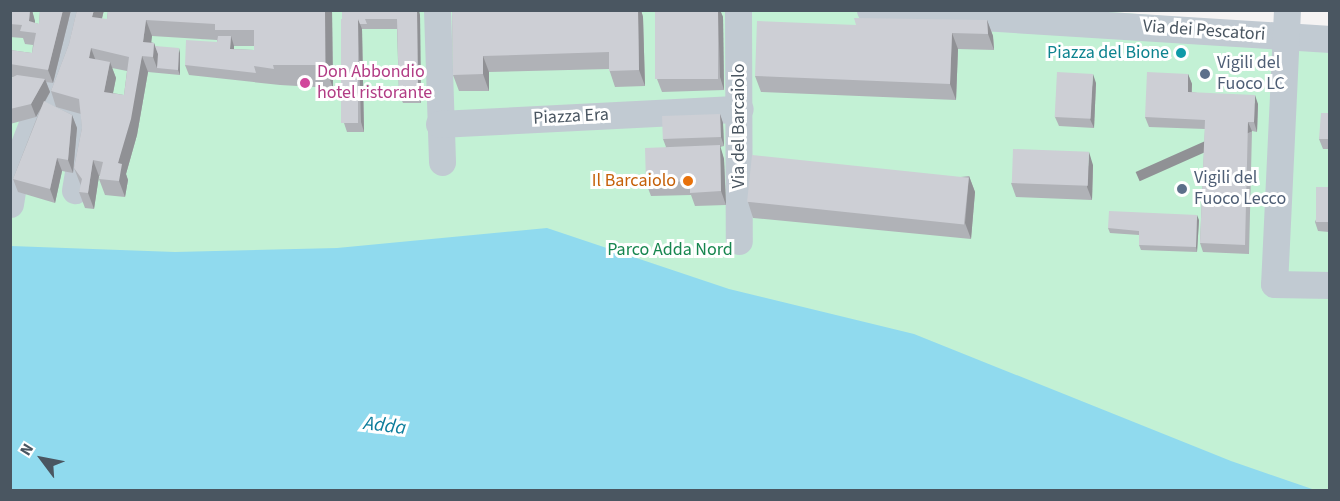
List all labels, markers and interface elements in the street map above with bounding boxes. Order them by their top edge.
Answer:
street label: Via dei Pescatori [1142,16,1266,46]
place label: Piazza del Bione [1047,42,1169,64]
marker: Piazza del Bione [1174,46,1188,60]
place label: Vigili del Fuoco LC [1217,53,1285,96]
place label: Don Abbondio hotel ristorante [317,62,432,104]
street label: Via del Barcaiolo [728,64,750,188]
marker: Vigili del Fuoco LC [1198,67,1212,81]
marker: Don Abbondio hotel ristorante [298,76,312,90]
street label: Piazza Era [533,104,609,130]
place label: Vigili del Fuoco Lecco [1194,168,1286,210]
place label: Il Barcaiolo [592,170,676,192]
marker: Il Barcaiolo [681,174,695,188]
marker: Vigili del Fuoco Lecco [1175,182,1189,196]
park label: Parco Adda Nord [607,239,733,261]
water label: Adda [363,412,407,440]
north arrow [12,429,72,489]
text: N [15,439,39,460]

